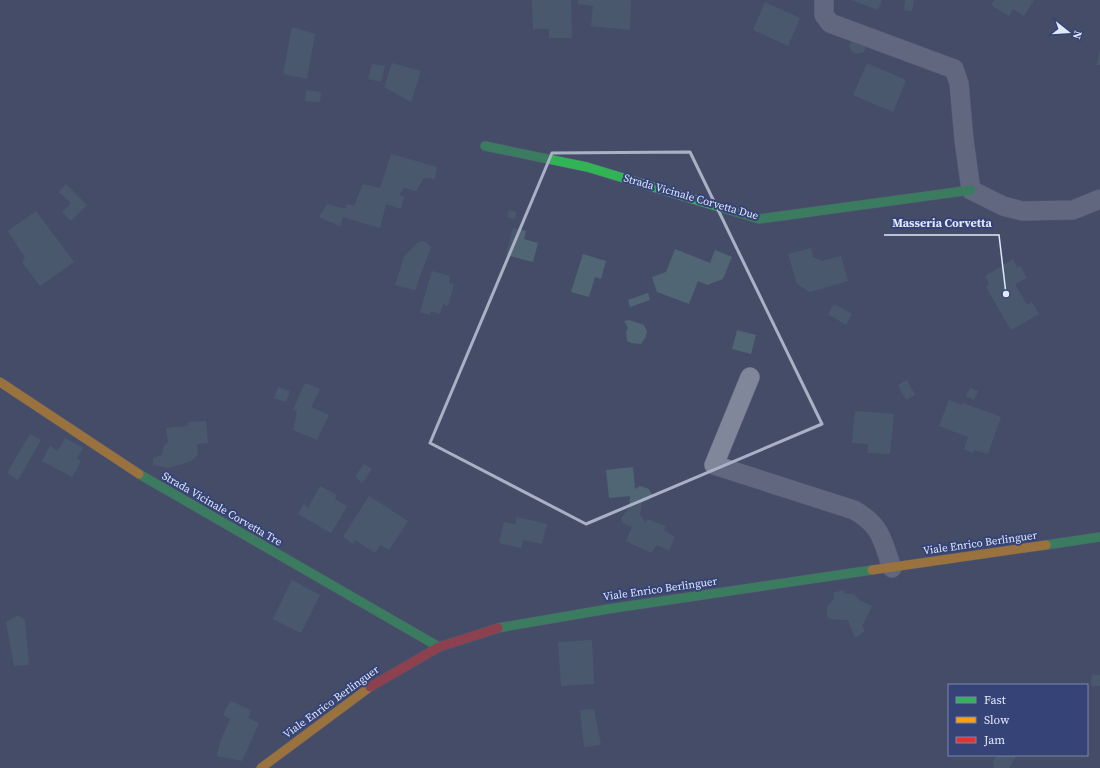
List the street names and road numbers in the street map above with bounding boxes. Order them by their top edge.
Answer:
street label: Strada Vicinale Corvetta Due [622,171,761,224]
street label: Strada Vicinale Corvetta Tre [159,468,285,550]
street label: Viale Enrico Berlinguer [922,528,1038,558]
street label: Viale Enrico Berlinguer [602,574,718,604]
street label: Viale Enrico Berlinguer [280,662,382,742]

